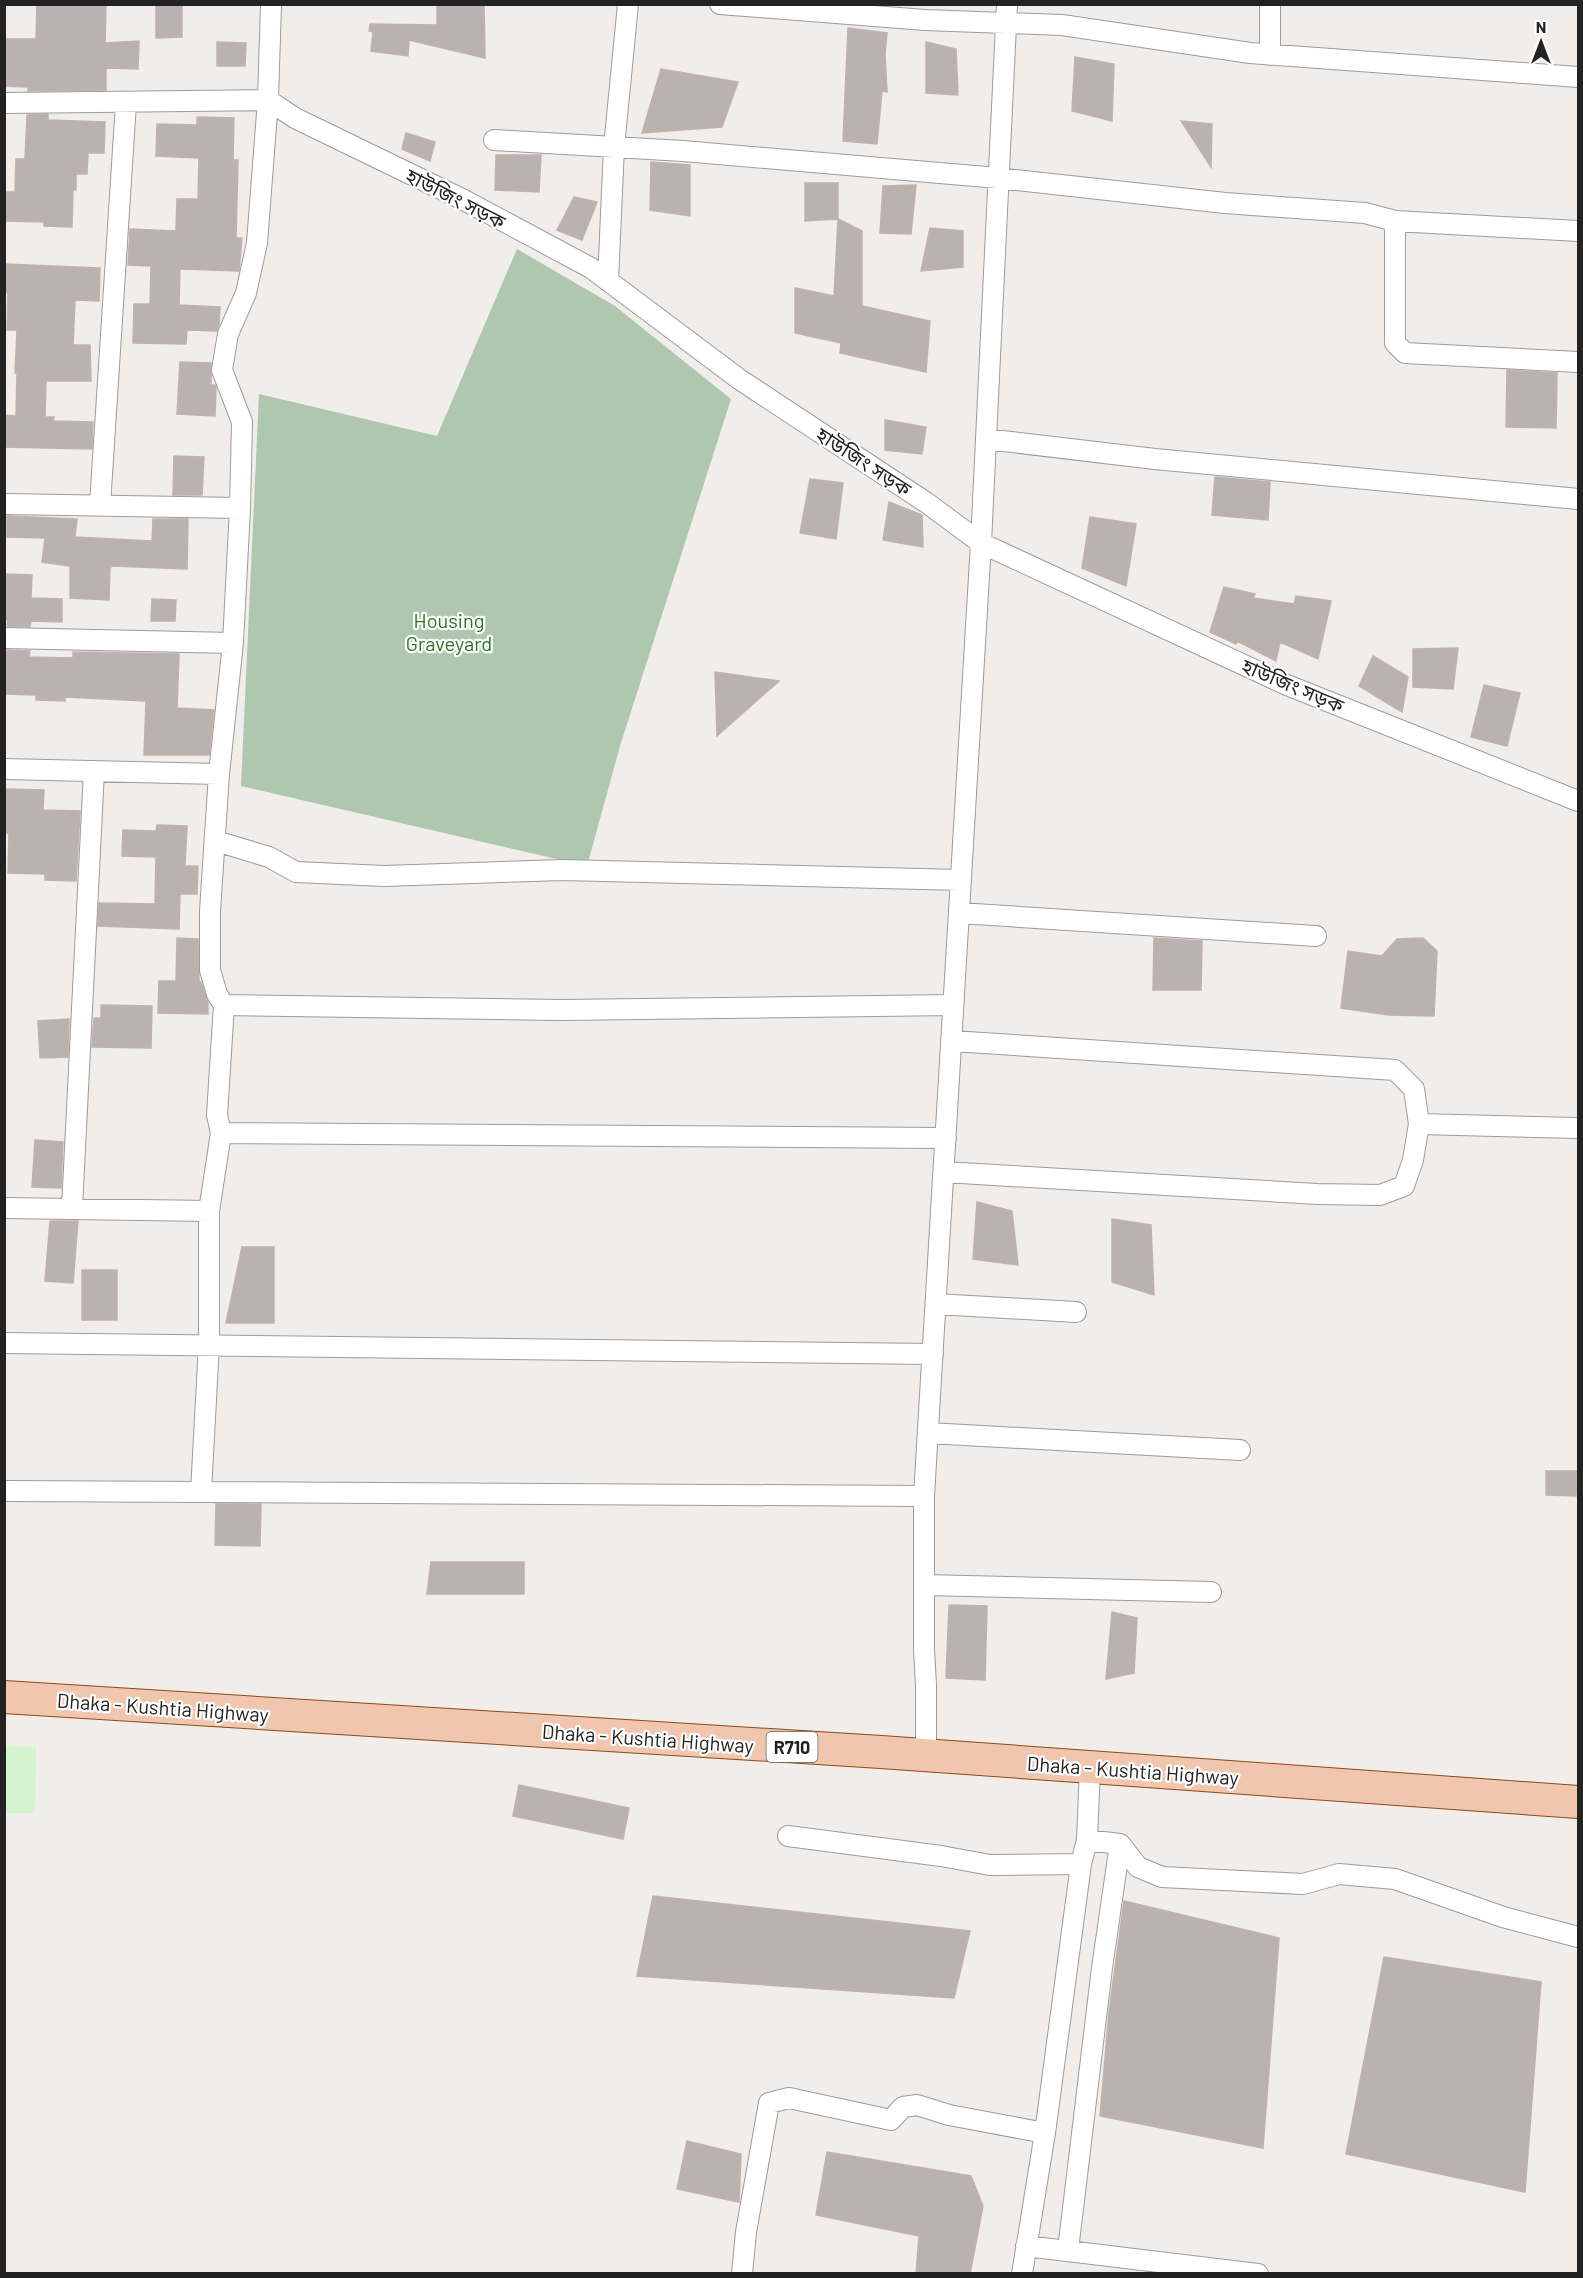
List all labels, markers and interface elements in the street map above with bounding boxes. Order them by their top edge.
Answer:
north arrow [1511,12,1571,72]
text: N [1536,17,1546,36]
street label: হাউজিং সড়ক [401,162,511,234]
street label: হাউজিং সড়ক [811,421,917,501]
park label: Housing Graveyard [406,608,492,655]
street label: হাউজিং সড়ক [1237,652,1348,718]
street label: Dhaka - Kushtia Highway [56,1688,270,1726]
street label: Dhaka - Kushtia Highway [541,1719,755,1757]
road number: R710 [766,1732,818,1762]
street label: Dhaka - Kushtia Highway [1026,1751,1240,1789]

